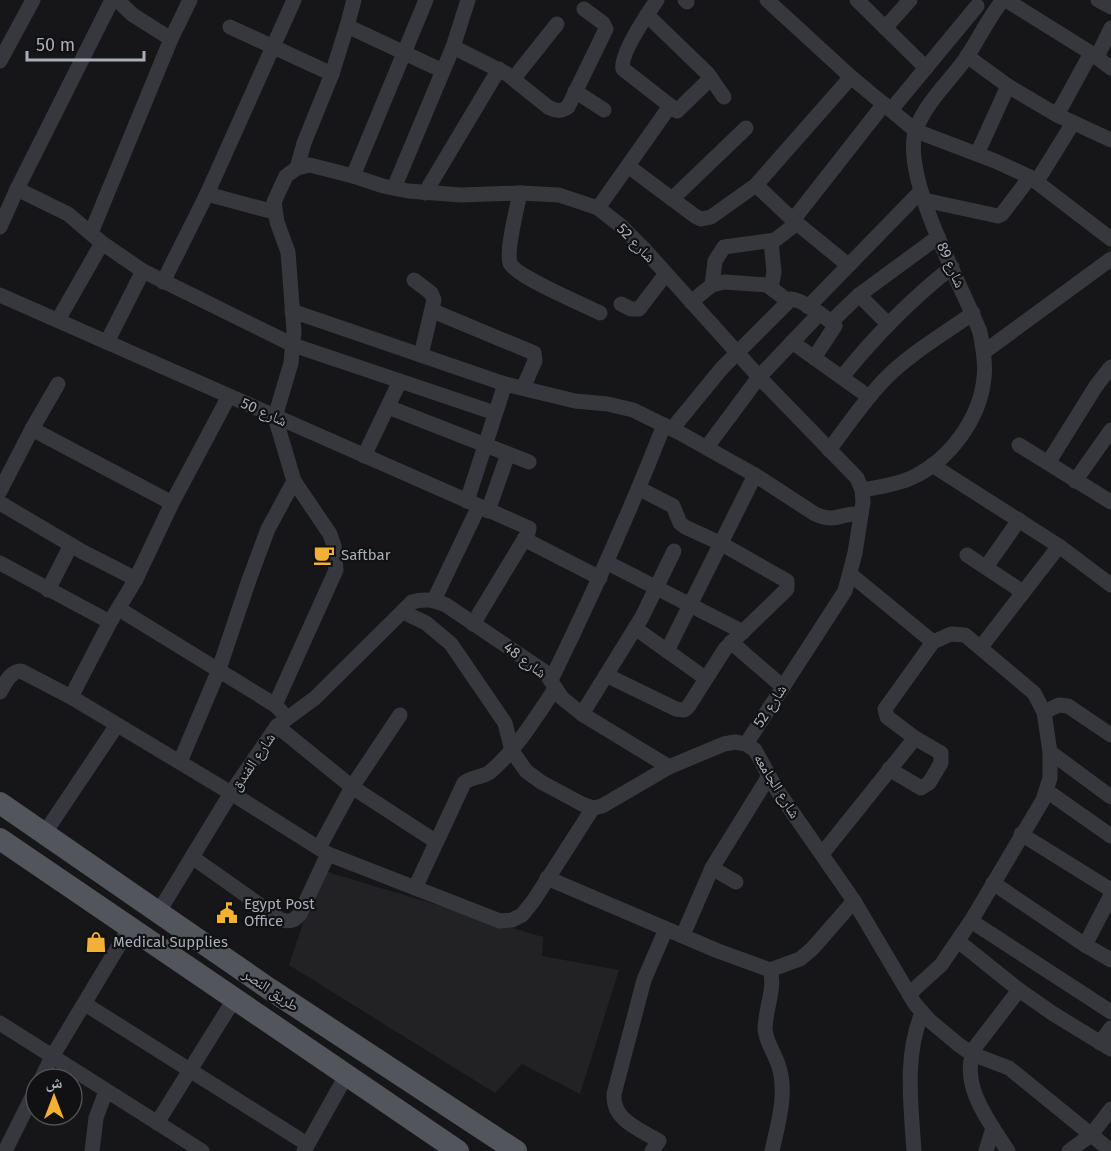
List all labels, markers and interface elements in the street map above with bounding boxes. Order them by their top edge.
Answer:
scale bar [27,24,144,62]
text: 50 m [36,34,75,56]
street label: شارع 52 [612,220,659,267]
street label: شارع 89 [932,239,969,291]
street label: شارع 50 [238,394,290,431]
cafe icon: Saftbar [312,543,336,567]
place label: Saftbar [341,546,391,564]
street label: شارع 48 [500,638,550,683]
street label: شارع 52 [750,681,791,731]
street label: شارع الفندق [227,729,280,795]
street label: شارع الجامعه [749,750,804,822]
place label: Egypt Post Office [244,895,315,930]
public building icon: Egypt Post Office [215,901,239,925]
shop icon: Medical Supplies [84,930,108,954]
place label: Medical Supplies [113,933,228,951]
street label: طريق النصر [238,964,302,1016]
north arrow [24,1067,84,1127]
text: ش [46,1073,63,1092]

